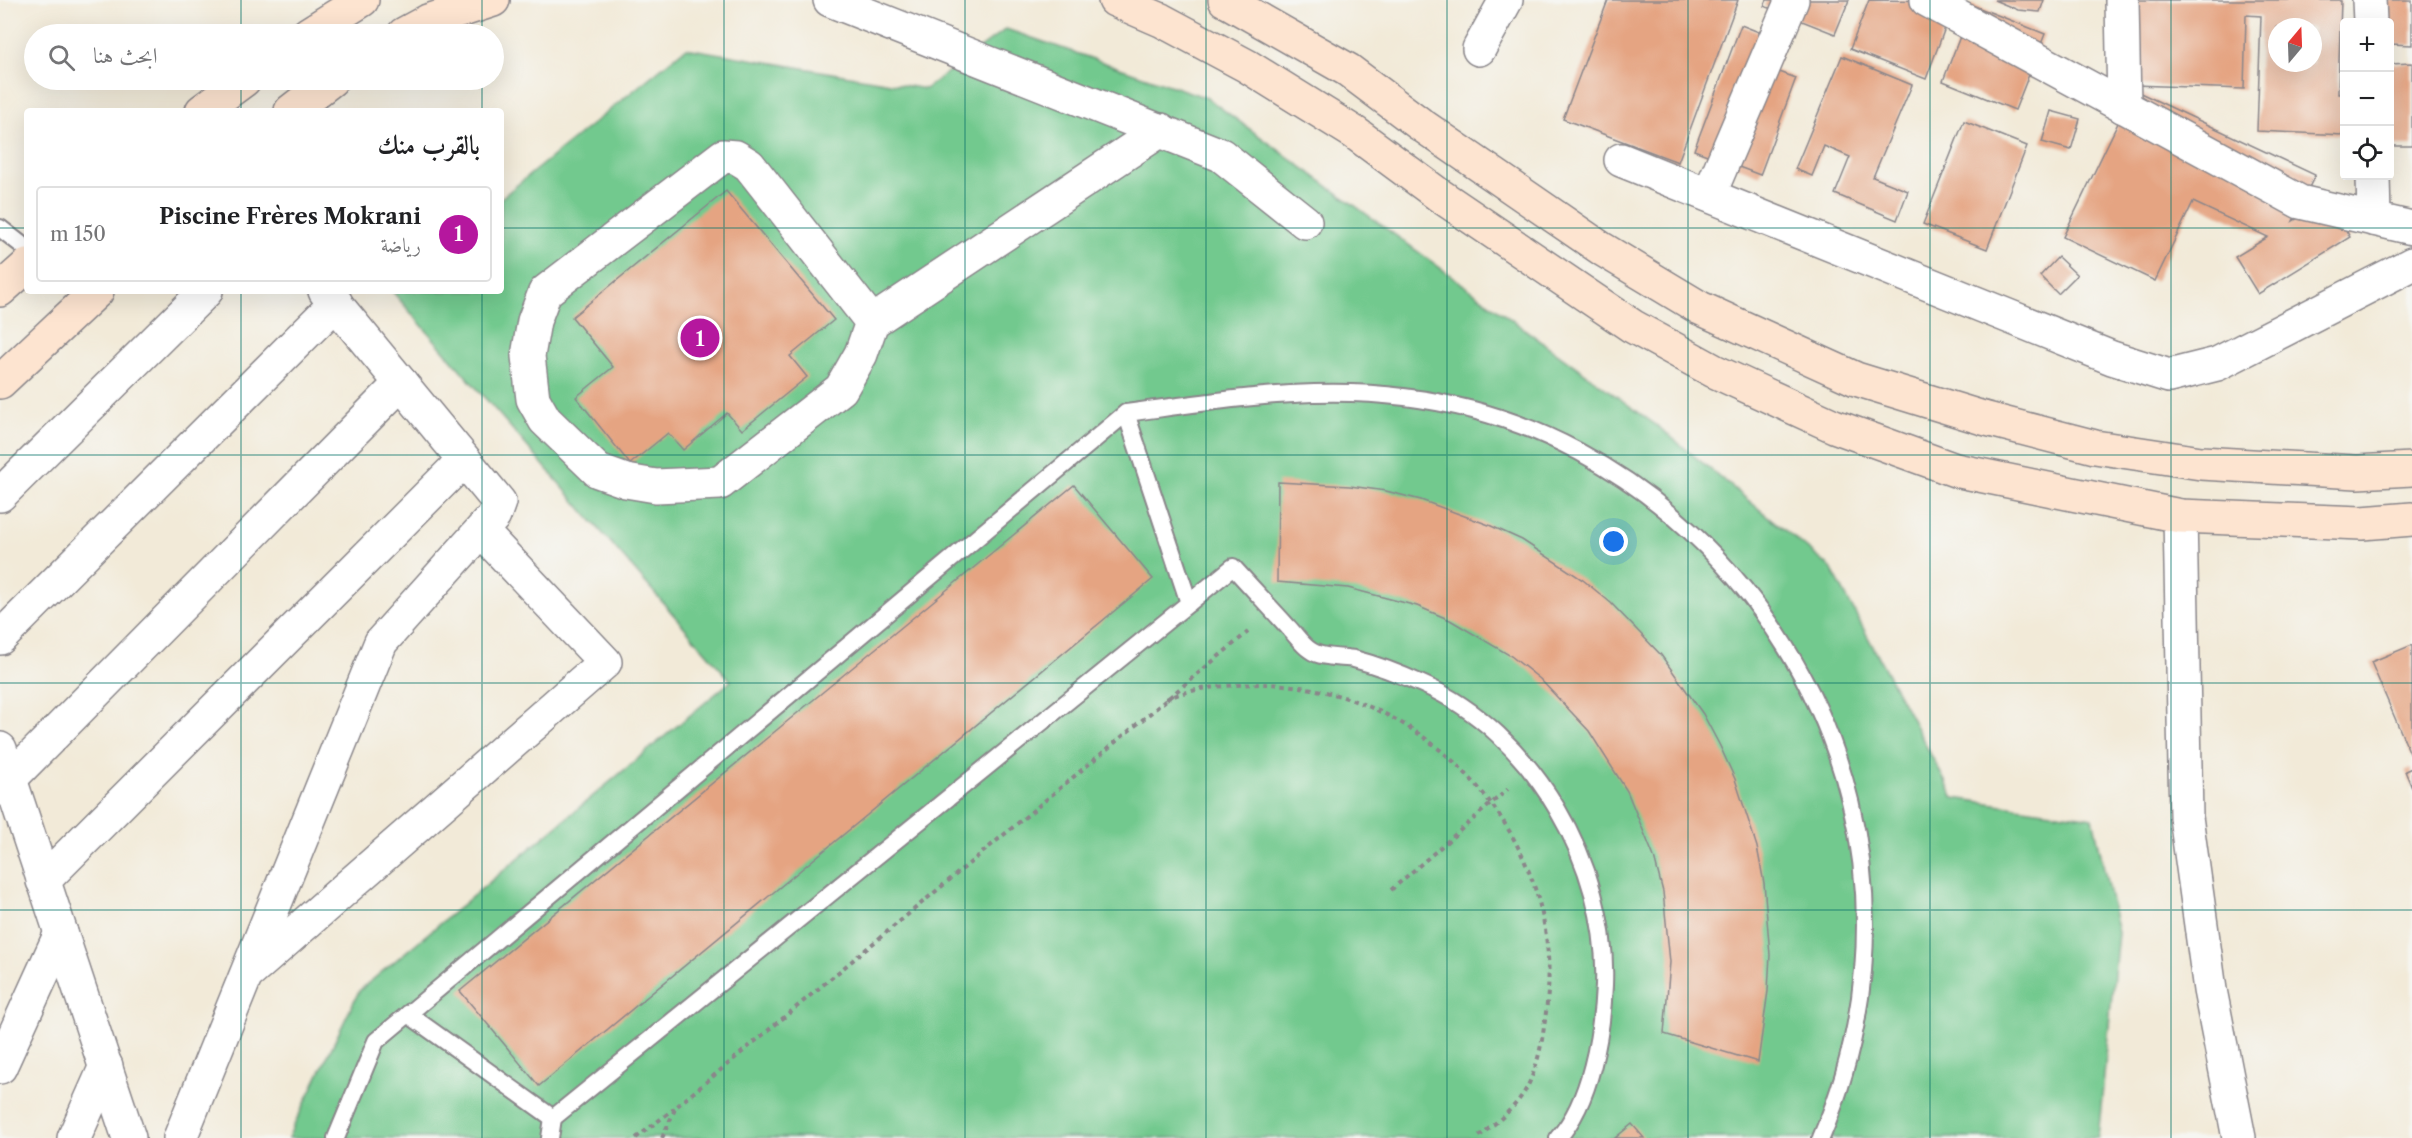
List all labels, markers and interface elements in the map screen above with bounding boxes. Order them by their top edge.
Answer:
north arrow [2268,18,2322,72]
map controls [2340,18,2394,180]
button: + [2340,18,2394,72]
search box [24,24,504,90]
icon: search [45,41,78,74]
text: ابحث هنا [93,42,158,69]
button: − [2340,72,2394,126]
button: locate [2340,126,2394,180]
text: بالقرب منك [377,129,480,161]
text: Piscine Frères Mokrani [159,203,421,230]
text: 150 m [50,222,106,246]
text: 1 [454,222,463,246]
text: رياضة [381,233,421,257]
pin: 1 [680,316,720,360]
your location [1599,527,1628,556]

